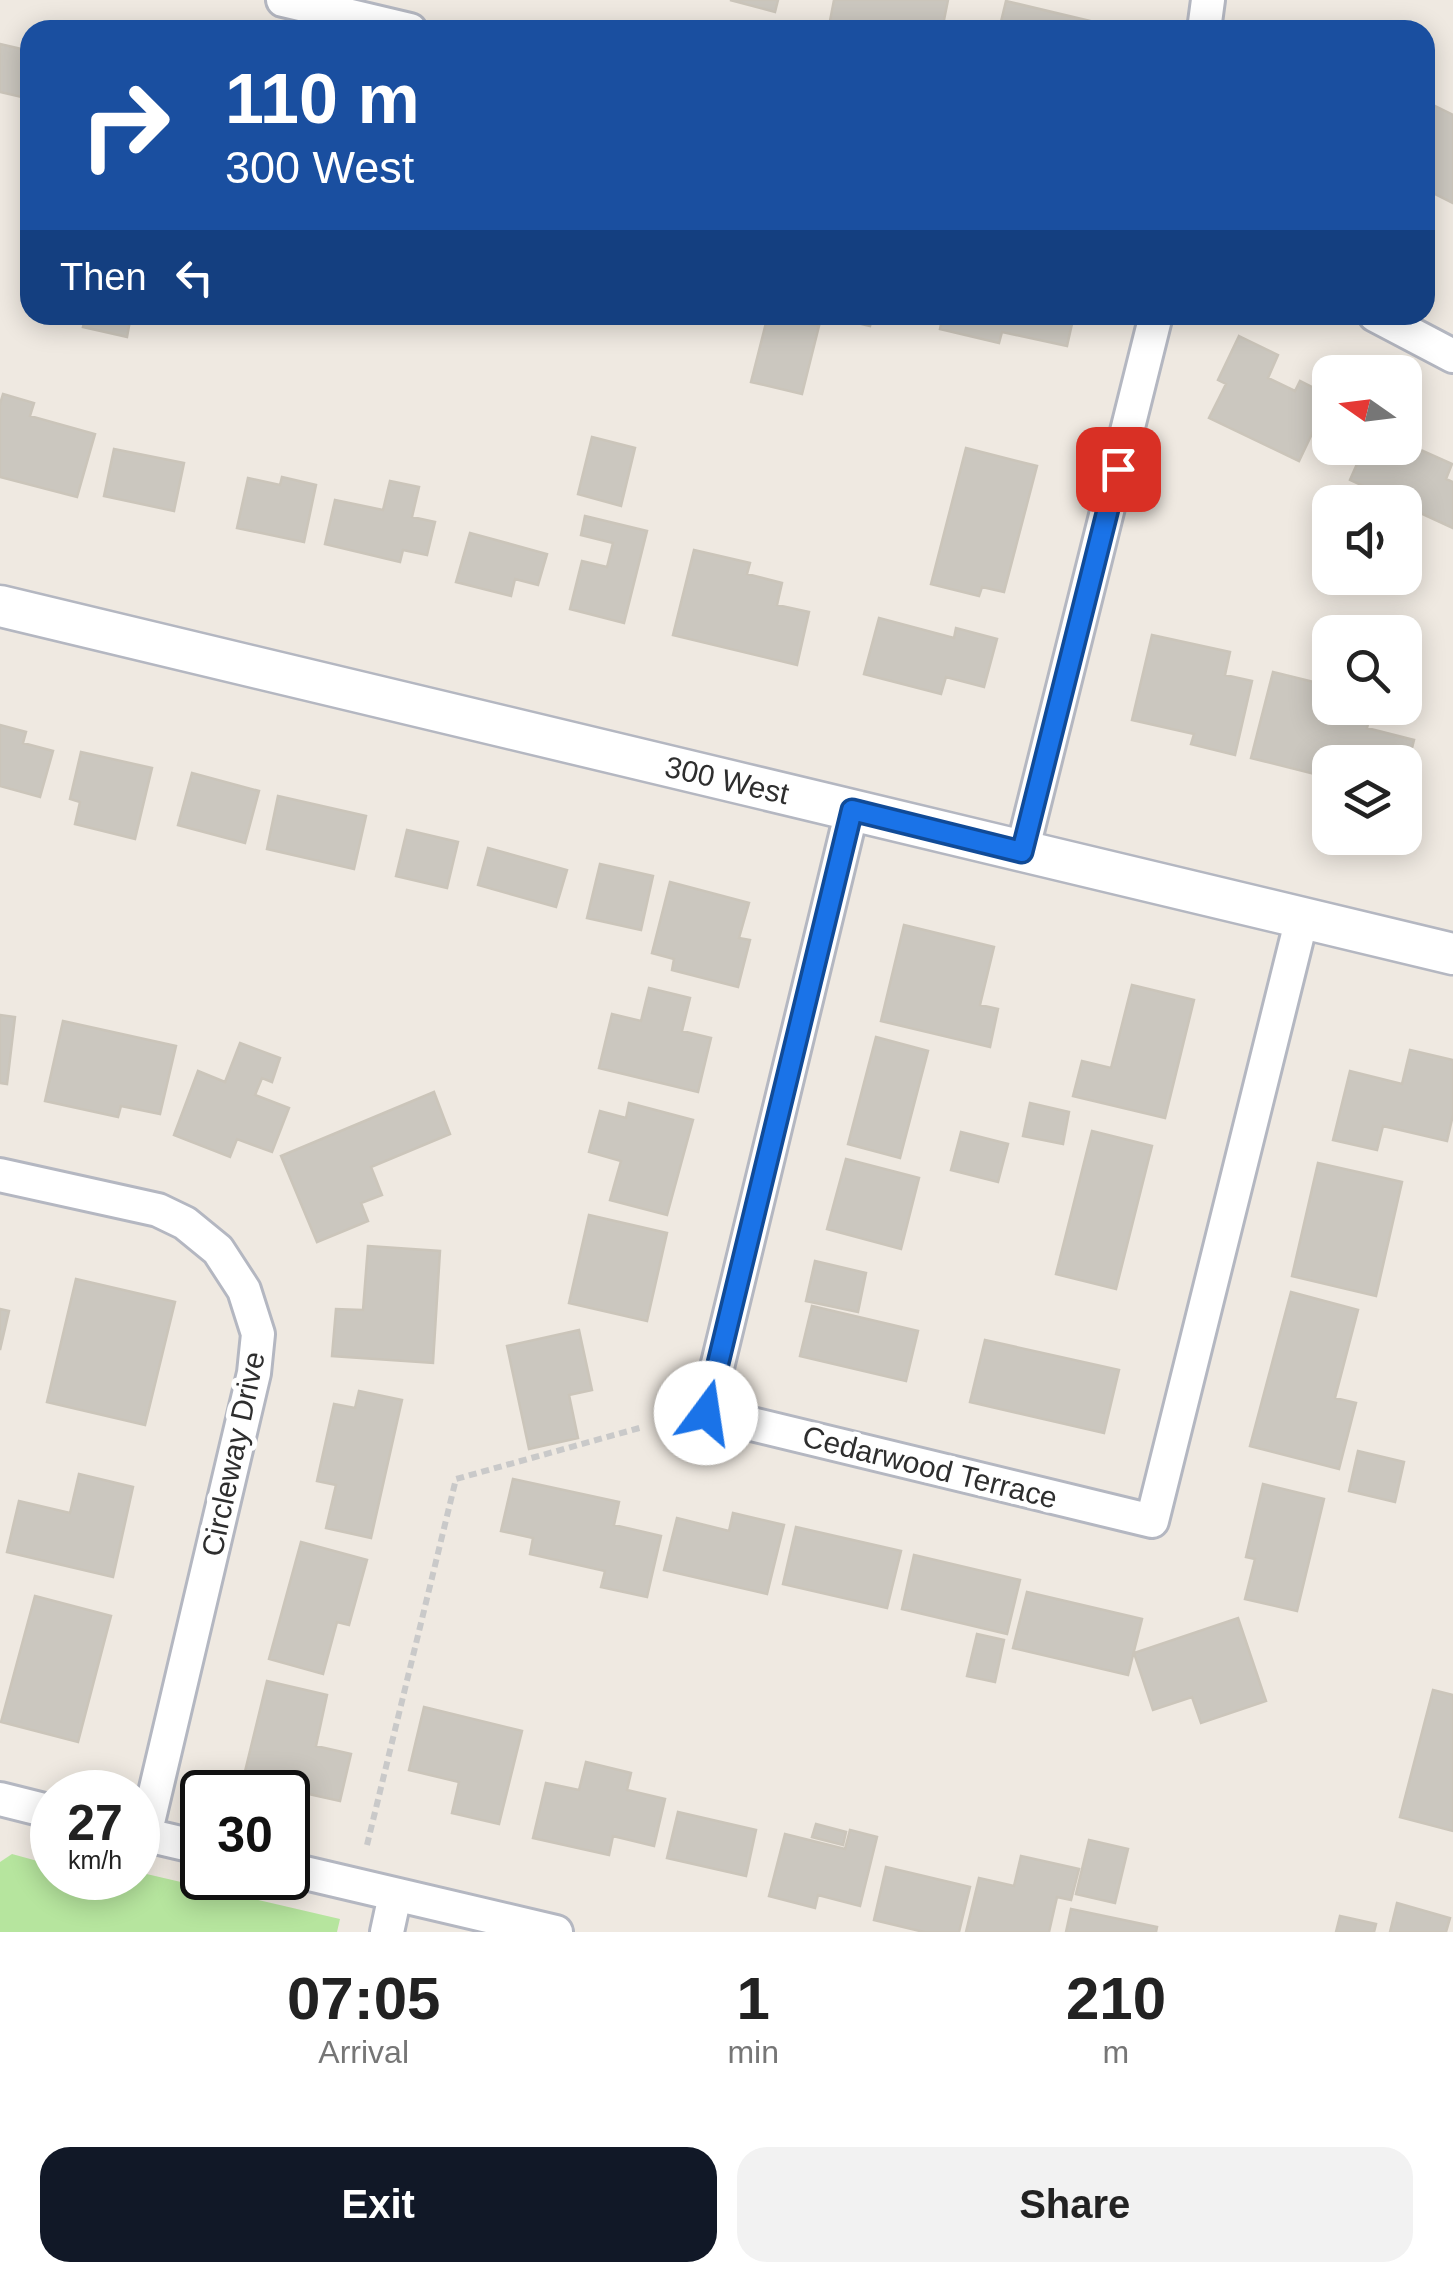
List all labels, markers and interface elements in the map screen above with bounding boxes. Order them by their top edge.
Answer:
icon: right [60,60,190,190]
text: 110 m [225,60,420,138]
text: 300 West [225,142,414,193]
icon: left [167,250,222,305]
text: Then [60,256,147,298]
north arrow [1312,355,1422,465]
map controls [1312,355,1422,855]
pin [1076,427,1161,512]
icon: arrive [1091,442,1146,497]
button: sound [1312,485,1422,595]
button: search [1312,615,1422,725]
button: layers [1312,745,1422,855]
street label: 300 West [662,750,793,810]
street label: Circleway Drive [195,1349,271,1559]
position arrow [654,1361,758,1465]
street label: Cedarwood Terrace [799,1419,1061,1515]
speed limit sign: 30 [180,1770,310,1900]
text: 27 [67,1795,123,1851]
text: km/h [68,1846,122,1874]
text: 07:05 [287,1965,440,2032]
text: 1 [736,1965,770,2032]
text: 210 [1066,1965,1166,2032]
text: Arrival [318,2034,409,2070]
text: min [727,2034,779,2070]
text: m [1103,2034,1129,2070]
button: Exit [40,2147,717,2262]
button: Share [737,2147,1413,2262]

